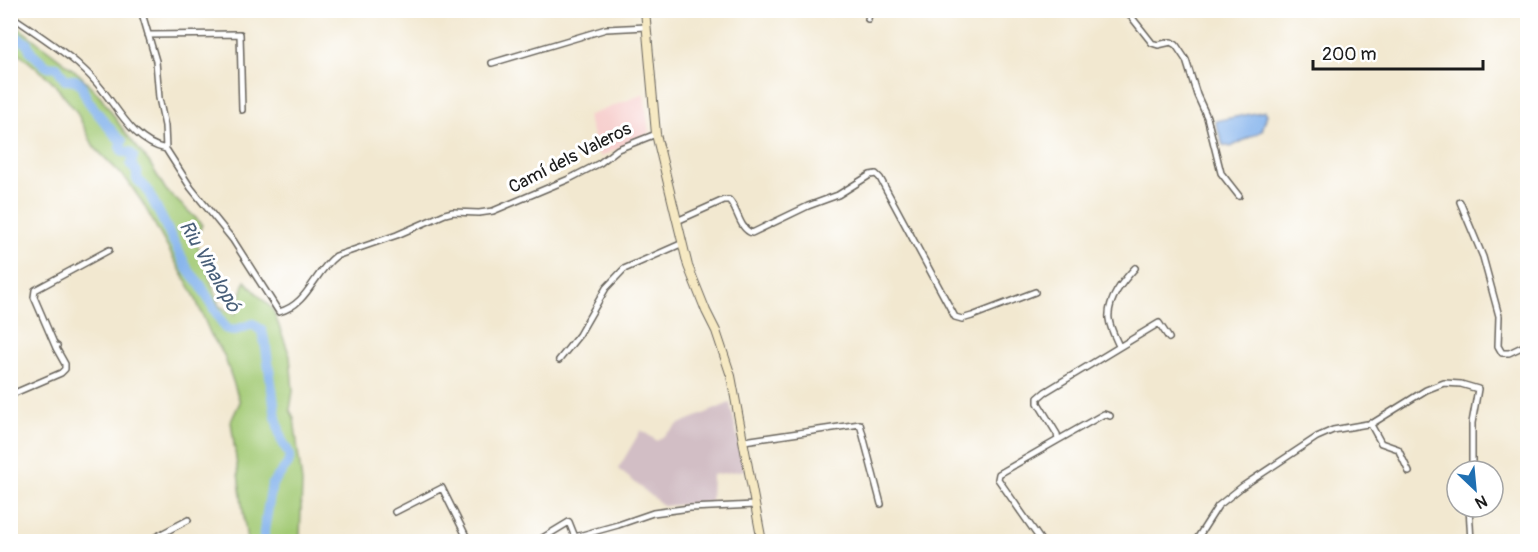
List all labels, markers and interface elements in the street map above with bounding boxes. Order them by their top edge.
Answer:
scale bar [1313,33,1482,71]
text: 200 m [1322,43,1377,66]
street label: Camí dels Valeros [505,117,635,199]
water label: Riu Vinalopó [174,216,247,317]
north arrow [1445,459,1505,519]
text: N [1472,490,1490,513]

